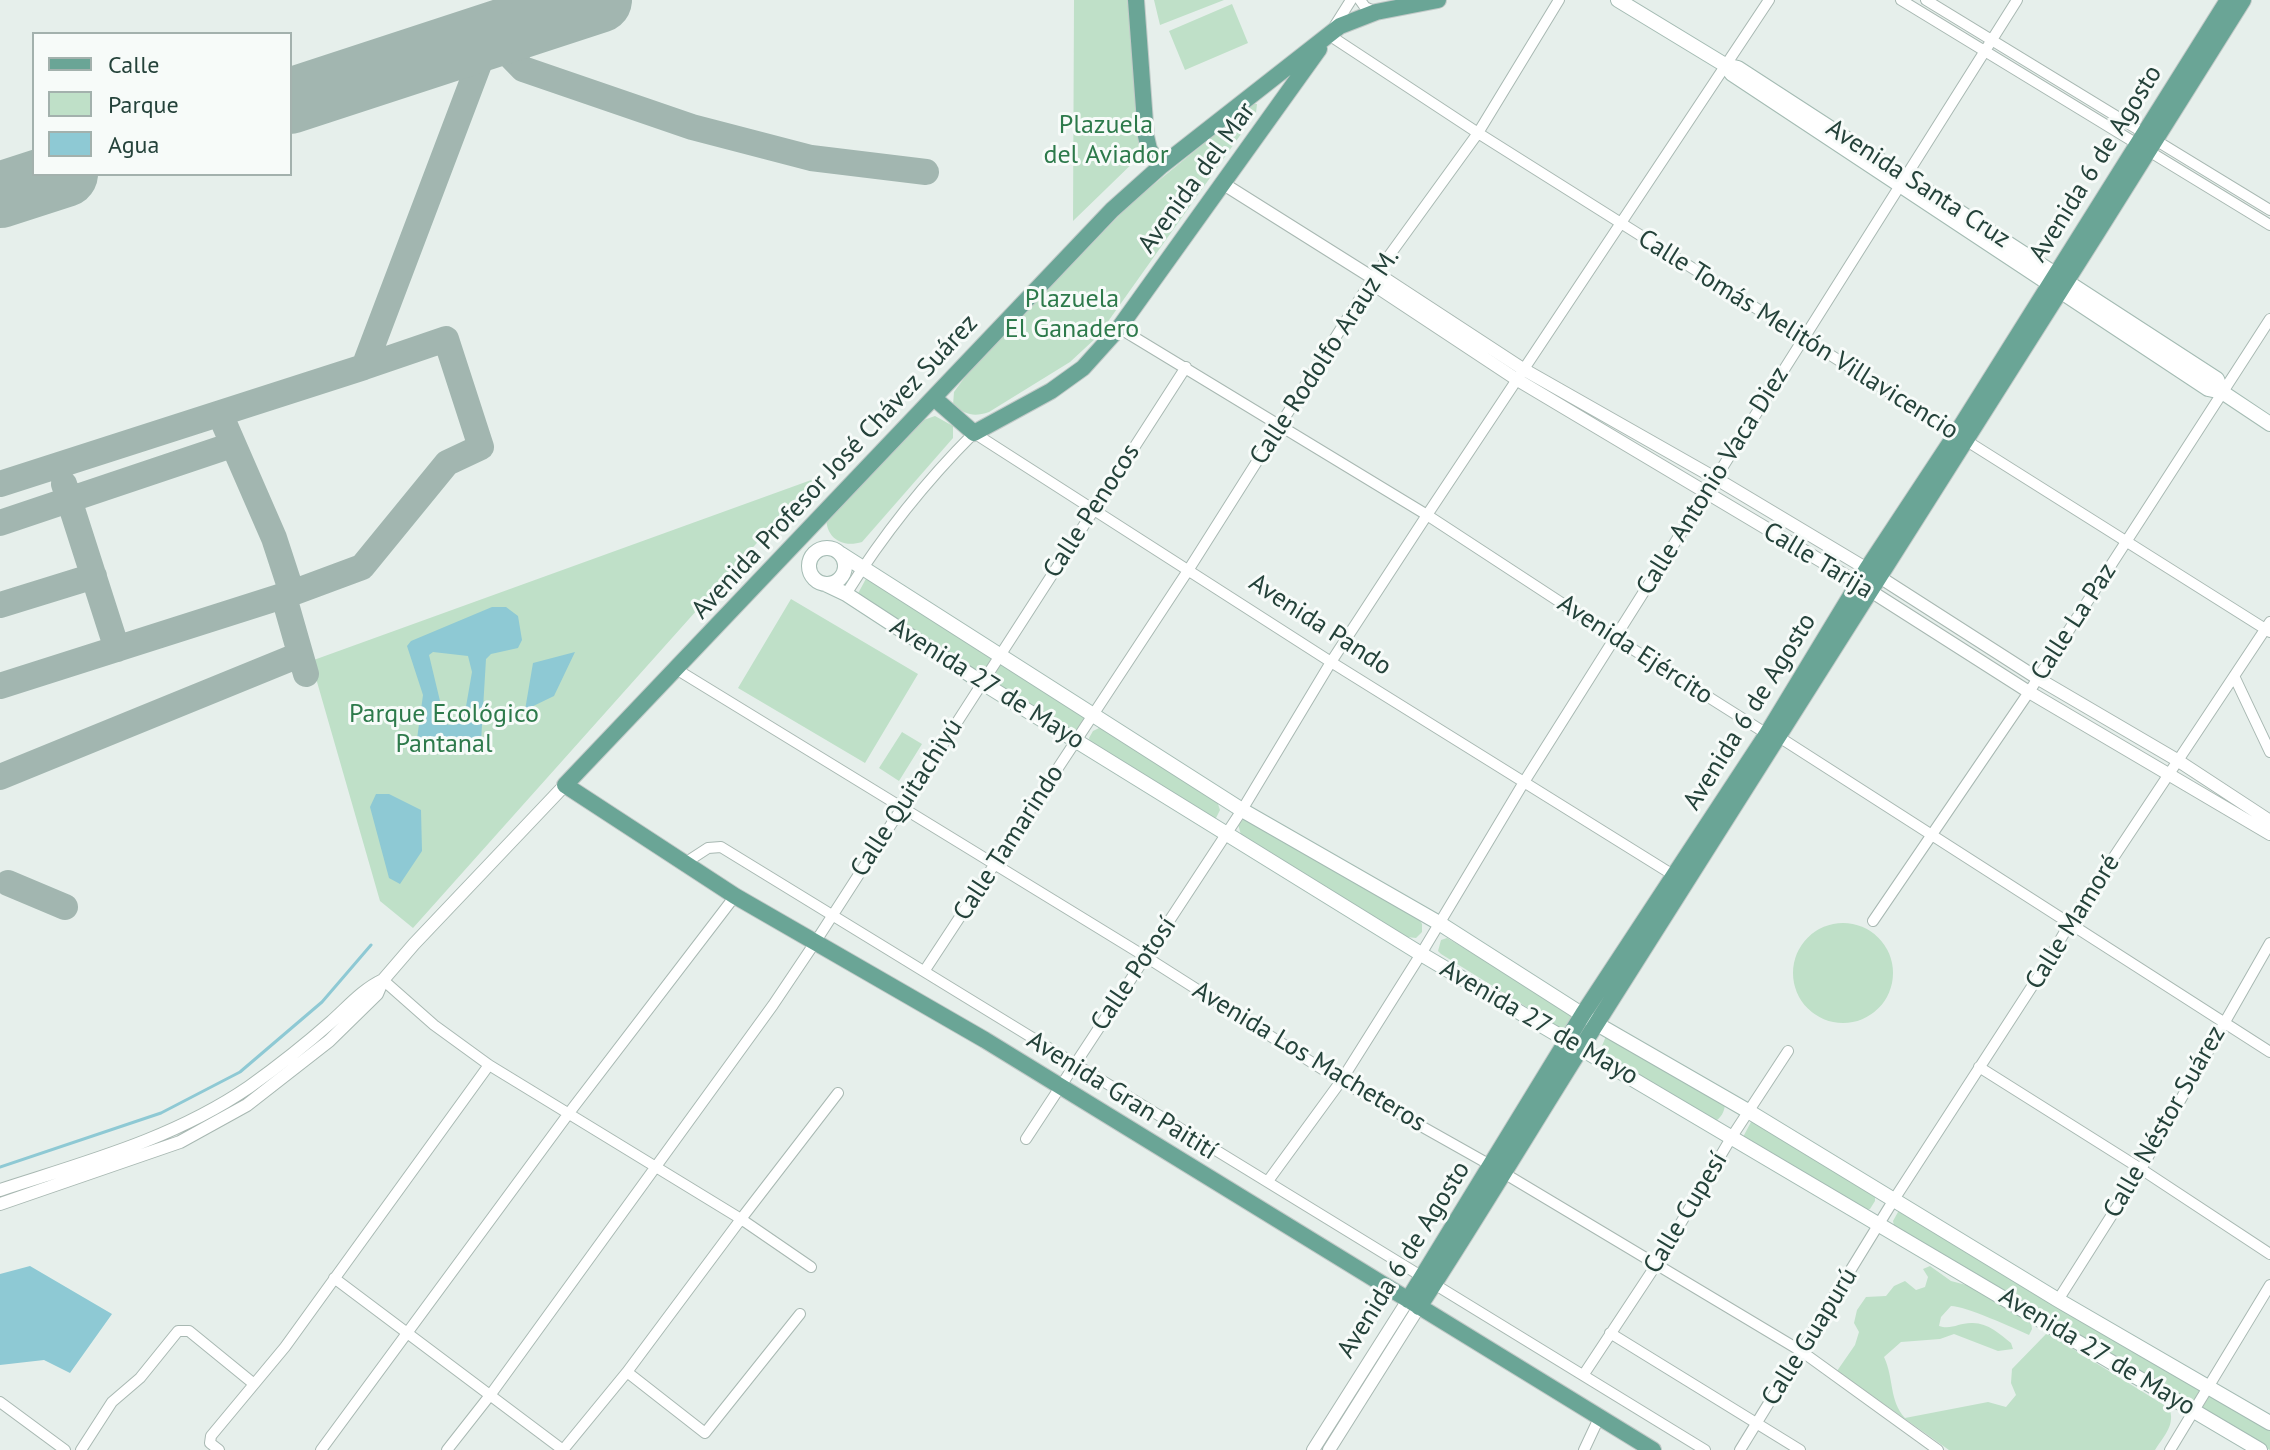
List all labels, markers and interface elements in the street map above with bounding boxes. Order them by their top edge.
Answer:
legend [32,32,292,176]
text: Calle [108,49,159,80]
street label: Avenida 6 de Agosto [2023,60,2169,268]
text: Parque [108,89,179,120]
street label: Avenida del Mar [1132,97,1262,259]
park label: Plazuela del Aviador [1043,110,1169,172]
street label: Avenida Santa Cruz [1820,113,2016,255]
text: Agua [108,129,159,160]
street label: Calle Tomás Melitón Villavicencio [1632,223,1964,447]
street label: Calle Rodolfo Arauz M. [1244,243,1406,471]
park label: Plazuela El Ganadero [1005,284,1139,346]
street label: Avenida Profesor José Chávez Suárez [685,308,985,626]
street label: Calle Antonio Vaca Diez [1630,361,1796,601]
street label: Calle Penocos [1037,438,1147,584]
street label: Calle Tarija [1757,516,1879,606]
street label: Calle La Paz [2025,558,2123,686]
street label: Avenida Pando [1243,567,1397,683]
street label: Avenida Ejército [1552,588,1718,712]
street label: Avenida 6 de Agosto [1677,608,1823,816]
street label: Avenida 27 de Mayo [884,612,1090,756]
park label: Parque Ecológico Pantanal [349,699,539,760]
street label: Calle Quitachiyú [844,713,970,883]
street label: Calle Tamarindo [947,759,1071,927]
street label: Calle Mamoré [2019,849,2127,995]
street label: Calle Potosí [1085,911,1183,1037]
street label: Avenida 27 de Mayo [1434,954,1644,1092]
street label: Avenida Los Macheteros [1187,975,1431,1139]
street label: Calle Néstor Suárez [2097,1020,2233,1224]
street label: Avenida Gran Paitití [1021,1025,1223,1167]
street label: Calle Cupesí [1638,1147,1734,1279]
street label: Avenida 6 de Agosto [1331,1156,1477,1364]
street label: Calle Guapurú [1755,1262,1865,1412]
street label: Avenida 27 de Mayo [1993,1281,2201,1423]

